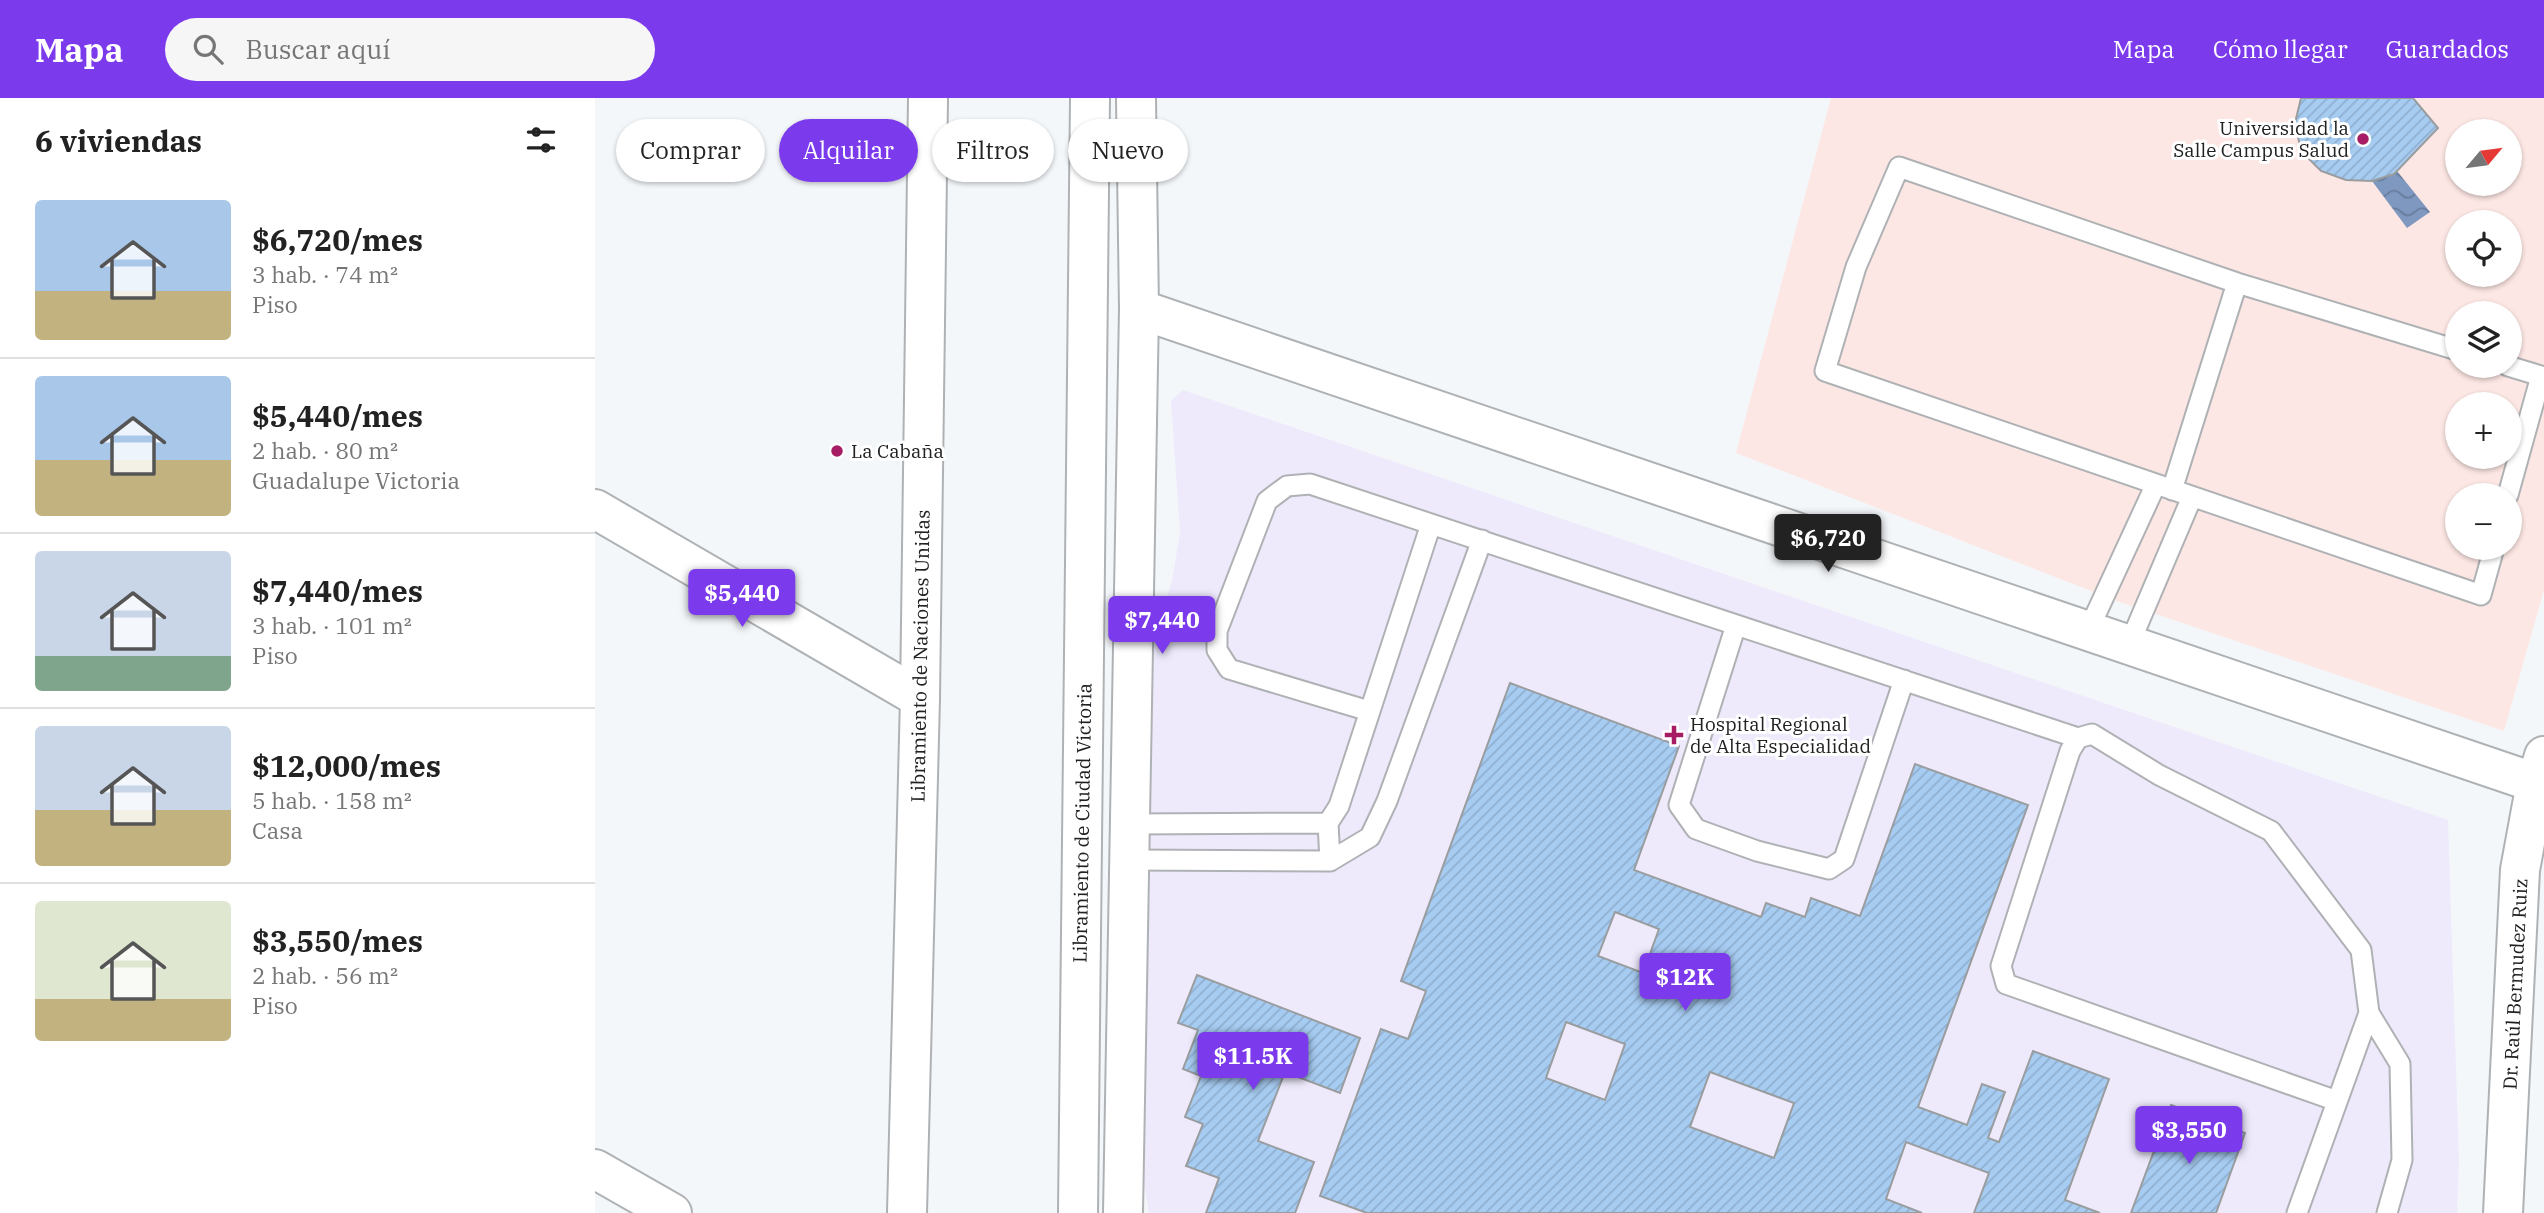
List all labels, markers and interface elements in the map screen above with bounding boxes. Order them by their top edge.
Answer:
search box [165,18,655,81]
text: Mapa [35,28,123,71]
icon: search [189,30,227,68]
text: Buscar aquí [245,32,391,66]
text: Mapa [2113,33,2175,65]
text: Cómo llegar [2213,33,2348,65]
text: Guardados [2386,33,2509,65]
place label: Universidad la Salle Campus Salud [2173,116,2349,162]
chip: Comprar [616,119,765,182]
chip: Alquilar [779,119,918,182]
chip: Filtros [932,119,1054,182]
chip: Nuevo [1068,119,1188,182]
north arrow [2445,119,2522,196]
map controls [2445,119,2522,560]
text: 6 viviendas [35,121,202,160]
icon: filters [522,121,560,159]
marker: Universidad la Salle Campus Salud [2355,131,2371,147]
button: locate [2445,210,2522,287]
text: $6,720/mes [252,220,423,259]
icon: home [91,228,175,312]
text: 3 hab. · 74 m² [252,259,398,289]
text: Piso [252,289,298,319]
button: layers [2445,301,2522,378]
button: + [2445,392,2522,469]
text: $5,440/mes [252,396,423,435]
icon: home [91,404,175,488]
text: 2 hab. · 80 m² [252,435,398,465]
place label: La Cabaña [851,439,944,463]
marker: La Cabaña [829,443,845,459]
text: Guadalupe Victoria [252,465,460,495]
button: − [2445,483,2522,560]
street label: Libramiento de Naciones Unidas [905,509,935,803]
pin: $6,720 [1771,514,1885,574]
text: $6,720 [1790,522,1866,552]
pin: $5,440 [685,570,799,629]
text: $7,440/mes [252,571,423,610]
text: $5,440 [704,577,780,607]
icon: home [91,579,175,663]
pin: $7,440 [1105,596,1219,656]
text: $7,440 [1124,604,1200,634]
text: 3 hab. · 101 m² [252,610,412,640]
text: Piso [252,640,298,670]
street label: Libramiento de Ciudad Victoria [1068,683,1096,963]
place label: Hospital Regional de Alta Especialidad [1690,712,1871,758]
marker: Hospital Regional de Alta Especialidad [1664,725,1684,745]
text: $12,000/mes [252,746,441,785]
icon: home [91,754,175,838]
text: 5 hab. · 158 m² [252,785,412,815]
text: Casa [252,815,303,845]
street label: Dr. Raúl Bermudez Ruiz [2497,878,2533,1090]
text: $3,550/mes [252,921,423,960]
icon: home [91,929,175,1013]
pin: $12K [1644,954,1726,1013]
text: 2 hab. · 56 m² [252,960,398,990]
text: $12K [1656,961,1714,991]
text: Piso [252,990,298,1020]
pin: $11.5K [1196,1032,1310,1092]
text: $11.5K [1213,1040,1293,1070]
pin: $3,550 [2132,1107,2246,1166]
text: $3,550 [2151,1114,2227,1144]

